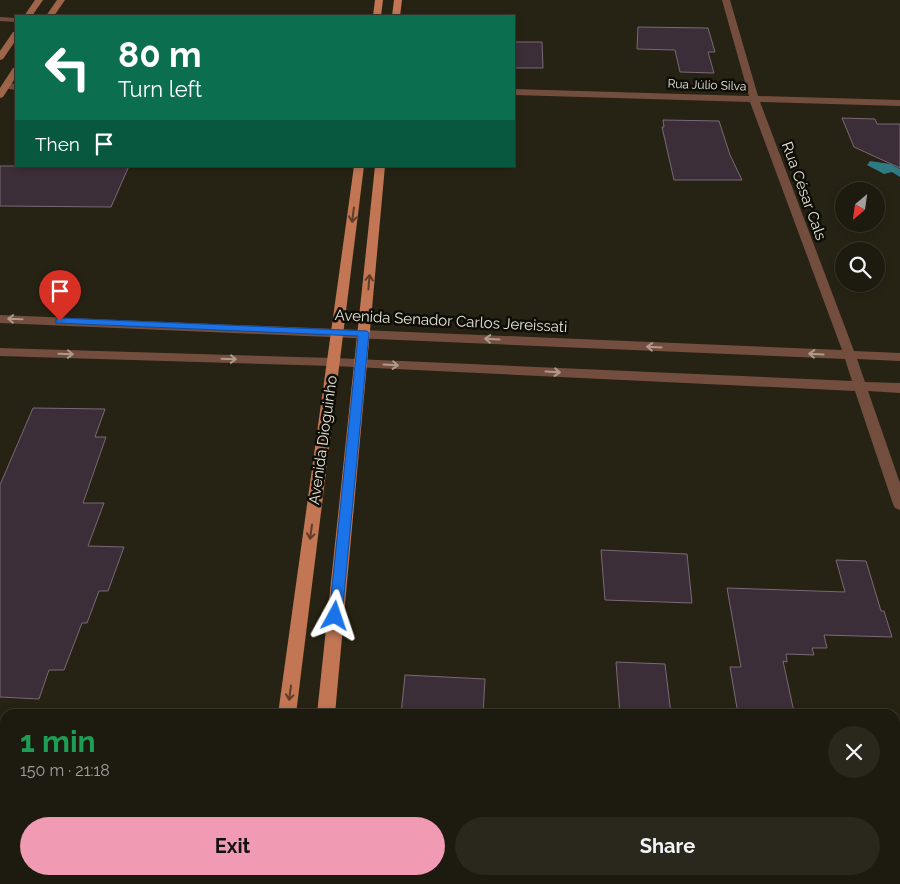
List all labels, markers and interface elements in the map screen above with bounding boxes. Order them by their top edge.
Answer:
text: 80 m [118,34,202,75]
icon: left [35,35,100,100]
text: Turn left [118,76,202,102]
street label: Rua Júlio Silva [667,77,747,93]
icon: arrive [90,130,118,158]
text: Then [35,133,80,155]
street label: Rua César Cals [778,139,830,243]
north arrow [835,182,885,232]
map controls [835,182,885,292]
one-way arrow [347,206,357,222]
button: search [835,242,885,292]
pin [39,270,81,321]
one-way arrow [364,274,374,290]
icon: arrive [46,277,74,305]
street label: Avenida Senador Carlos Jereissati [334,306,568,336]
one-way arrow [7,315,23,324]
one-way arrow [484,335,500,344]
one-way arrow [646,342,662,351]
one-way arrow [58,349,74,358]
one-way arrow [809,349,825,359]
one-way arrow [220,354,236,363]
one-way arrow [383,360,399,369]
one-way arrow [545,368,561,377]
street label: Avenida Dioguinho [305,374,341,506]
one-way arrow [306,524,316,540]
position arrow [308,589,360,641]
one-way arrow [284,685,294,701]
text: 1 min [20,724,96,759]
button: close [828,726,880,778]
text: 150 m · 21:18 [20,761,110,780]
button: Exit [20,817,445,875]
button: Share [455,817,880,875]

